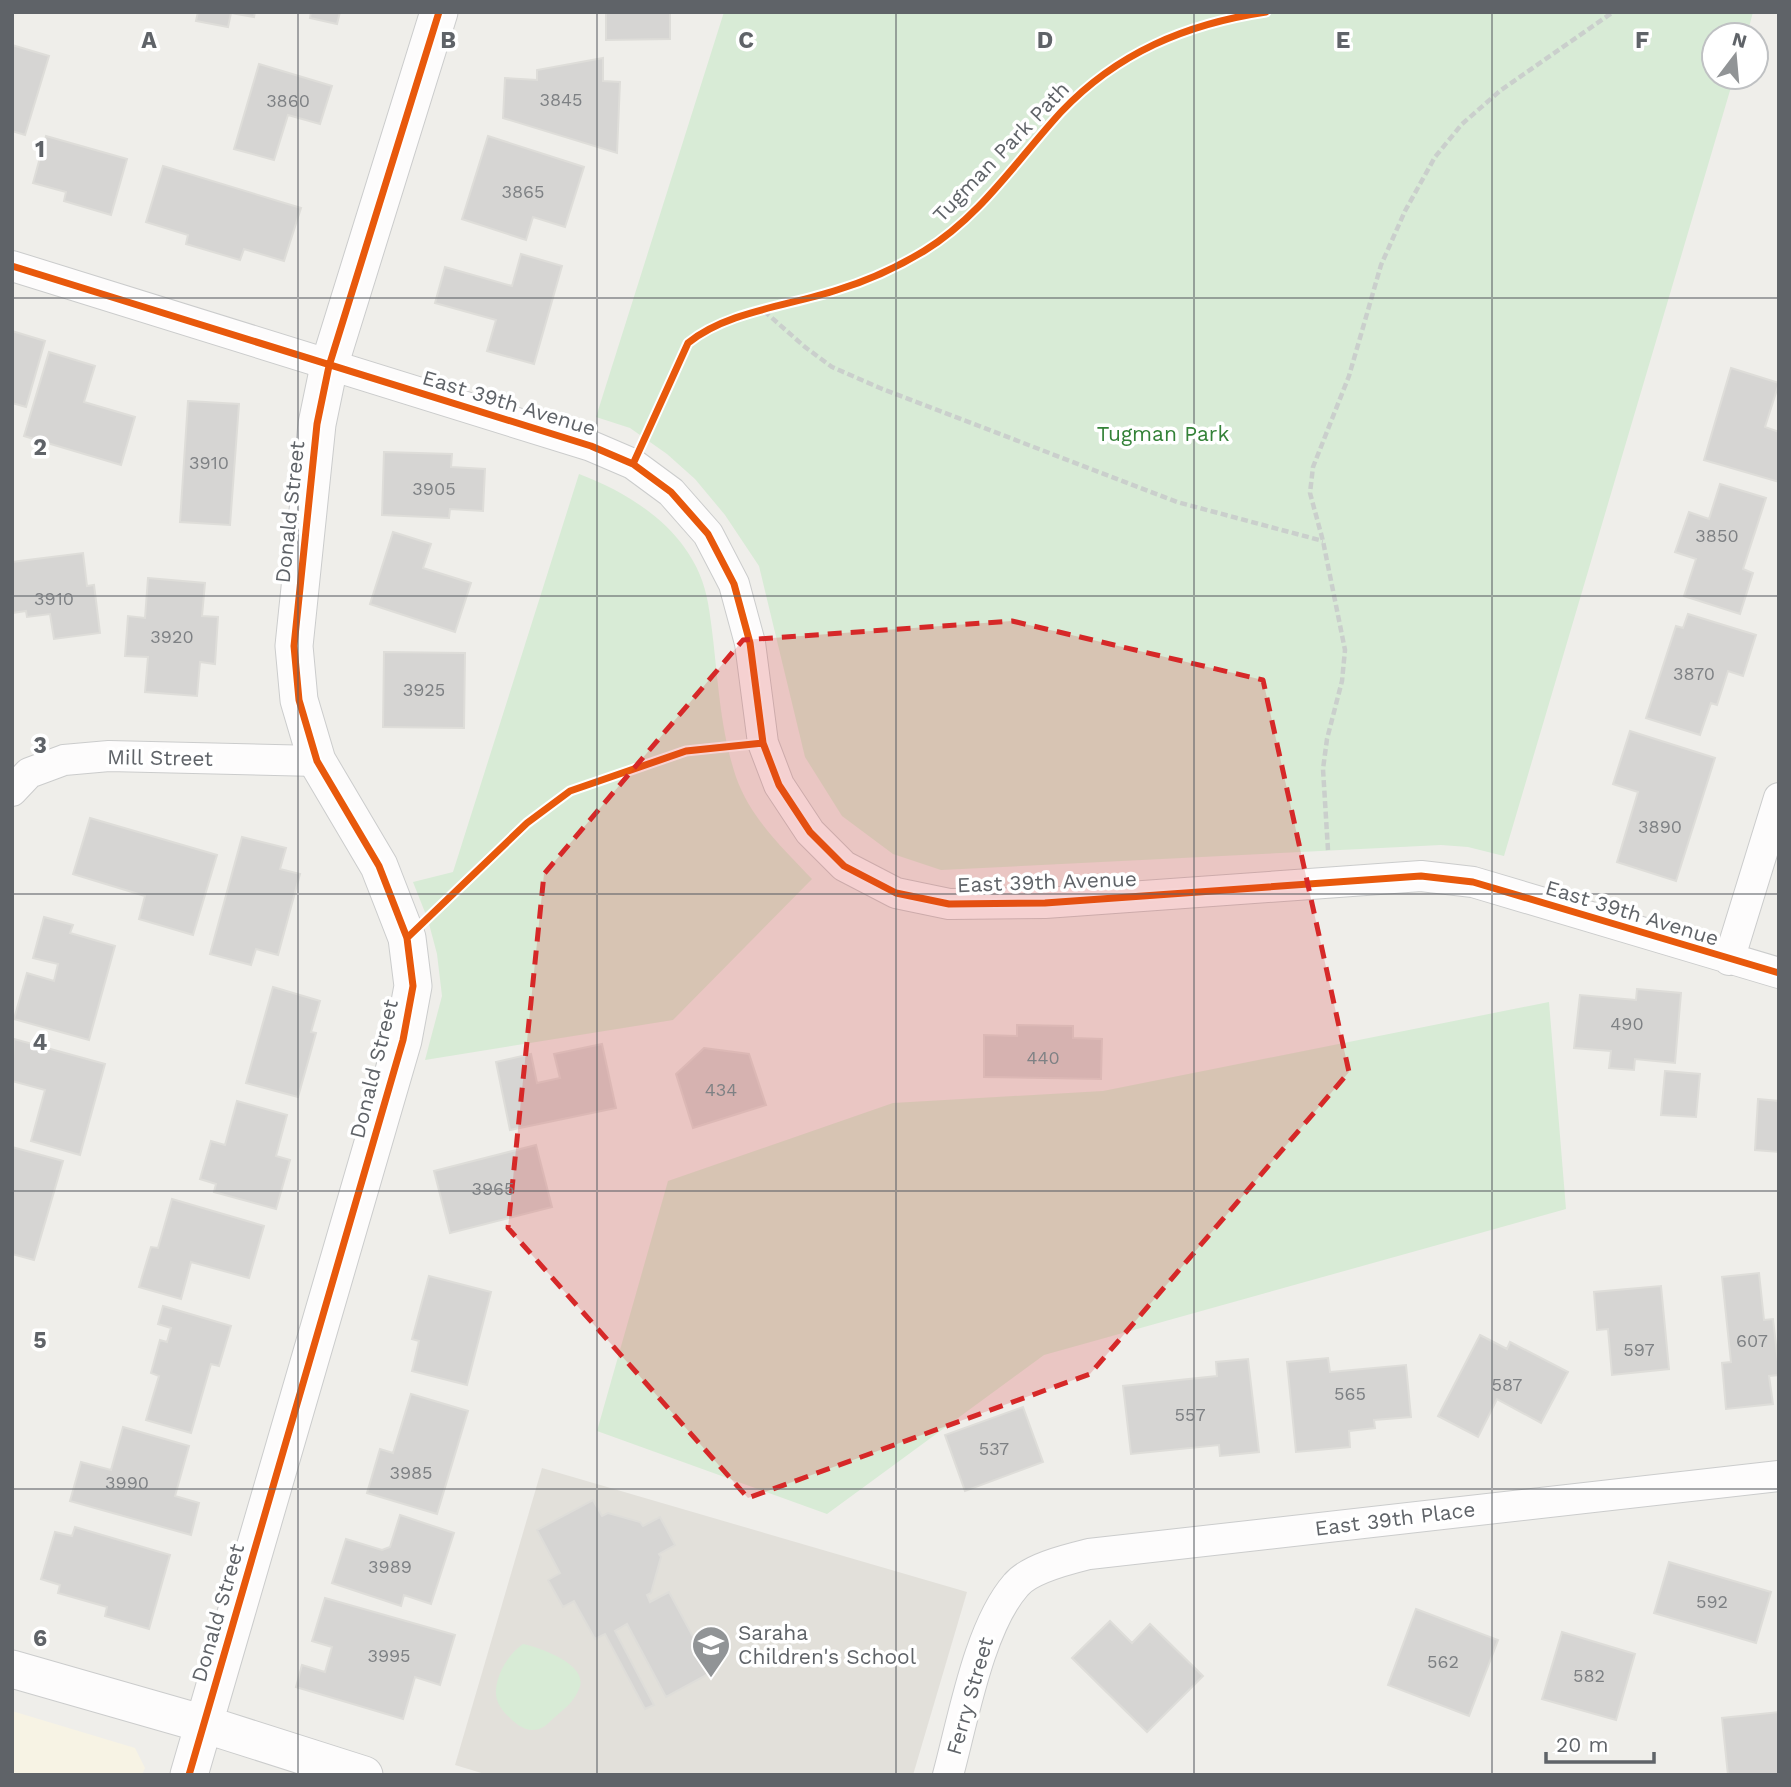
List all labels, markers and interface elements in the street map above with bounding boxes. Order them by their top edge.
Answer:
north arrow [1700,21,1770,91]
text: A [141,27,157,54]
text: B [440,27,456,54]
text: C [738,27,754,54]
text: D [1037,27,1053,54]
text: E [1336,27,1350,54]
text: F [1635,27,1649,54]
text: N [1730,27,1749,53]
street label: Tugman Park Path [927,76,1074,227]
house number: 3845 [539,89,583,110]
house number: 3860 [266,90,310,111]
text: 1 [35,136,45,163]
house number: 3865 [501,181,545,202]
street label: East 39th Avenue [419,364,599,441]
park label: Tugman Park [1097,421,1229,446]
text: 2 [33,434,47,461]
street label: Donald Street [270,440,309,584]
house number: 3910 [189,452,229,473]
house number: 3905 [412,478,456,499]
house number: 3850 [1695,525,1739,546]
house number: 3910 [34,588,74,609]
house number: 3920 [150,626,194,647]
house number: 3870 [1673,663,1715,684]
house number: 3925 [403,679,445,700]
text: 3 [33,732,47,759]
street label: Mill Street [107,744,213,771]
house number: 3890 [1638,816,1682,837]
street label: East 39th Avenue [957,866,1137,897]
street label: East 39th Avenue [1542,874,1722,951]
street label: Donald Street [344,996,403,1141]
house number: 490 [1610,1013,1644,1034]
text: 4 [33,1029,48,1056]
house number: 440 [1026,1047,1060,1068]
house number: 434 [705,1079,737,1100]
house number: 3965 [471,1178,515,1199]
text: 5 [33,1327,47,1354]
house number: 607 [1736,1330,1768,1351]
house number: 597 [1623,1339,1655,1360]
house number: 587 [1492,1374,1522,1395]
house number: 565 [1334,1383,1366,1404]
house number: 557 [1174,1404,1206,1425]
house number: 537 [979,1438,1009,1459]
house number: 3985 [389,1462,433,1483]
house number: 3990 [105,1472,149,1493]
street label: East 39th Place [1313,1496,1477,1541]
street label: Donald Street [186,1541,249,1685]
house number: 3989 [368,1556,412,1577]
house number: 592 [1696,1591,1728,1612]
place label: Saraha Children's School [738,1620,917,1669]
school or university icon: Saraha Children's School [690,1624,732,1679]
text: 6 [33,1625,47,1652]
street label: Ferry Street [941,1634,998,1758]
house number: 3995 [367,1645,411,1666]
house number: 562 [1427,1651,1459,1672]
house number: 582 [1573,1665,1605,1686]
scale bar [1546,1720,1654,1764]
text: 20 m [1556,1732,1608,1757]

